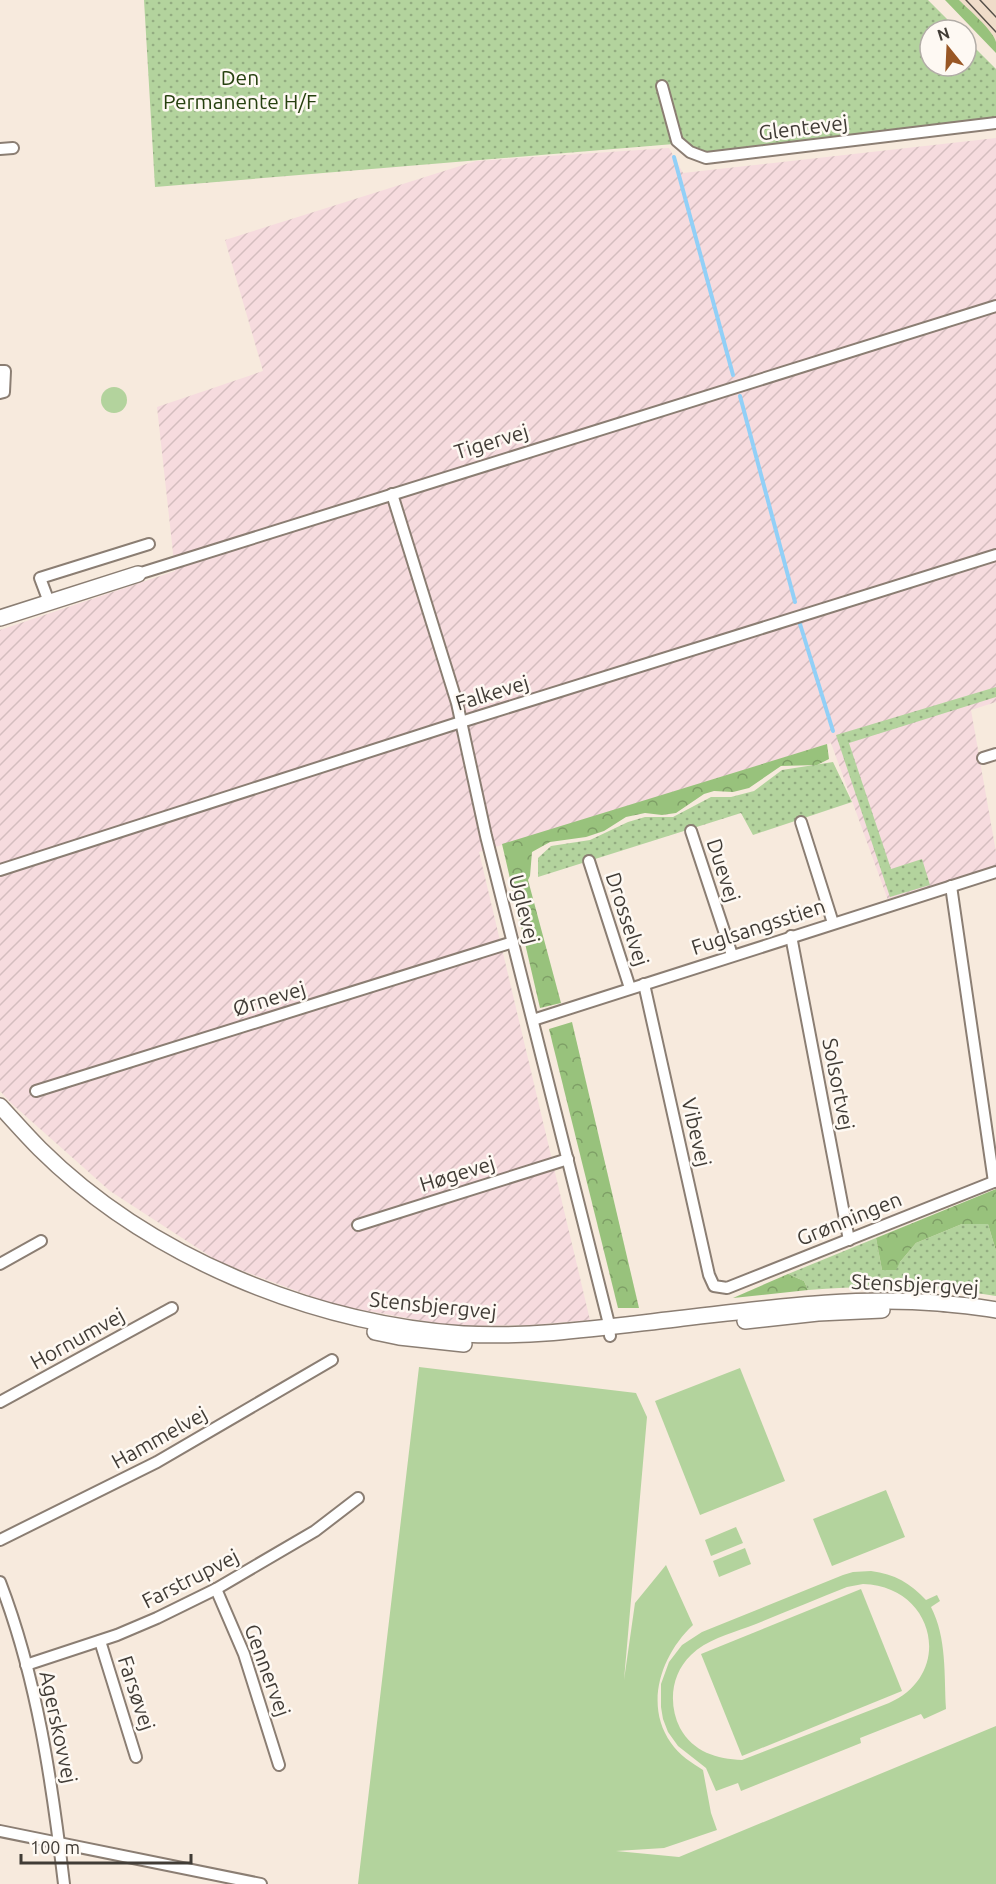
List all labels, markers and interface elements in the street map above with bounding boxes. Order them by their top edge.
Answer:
north arrow [918,18,978,78]
text: N [935,23,952,44]
park label: Den Permanente H/F [163,65,317,113]
street label: Glentevej [757,110,849,144]
street label: Tigervej [451,418,531,464]
street label: Falkevej [452,670,532,714]
street label: Duevej [702,835,746,905]
street label: Drosselvej [602,869,654,969]
street label: Uglevej [505,872,545,946]
street label: Fuglsangsstien [688,893,828,959]
street label: Ørnevej [230,976,308,1020]
street label: Solsortvej [818,1036,860,1132]
street label: Vibevej [677,1095,717,1169]
street label: Høgevej [416,1150,498,1196]
street label: Grønningen [793,1186,905,1250]
street label: Stensbjergvej [851,1269,979,1299]
street label: Stensbjergvej [368,1286,498,1324]
street label: Hornumvej [26,1302,128,1374]
street label: Hammelvej [107,1401,211,1473]
street label: Farstrupvej [138,1543,242,1613]
street label: Gennervej [240,1621,296,1719]
street label: Farsøvej [114,1653,160,1733]
street label: Agerskovvej [35,1669,83,1785]
scale bar [21,1827,190,1865]
text: 100 m [30,1837,80,1857]

